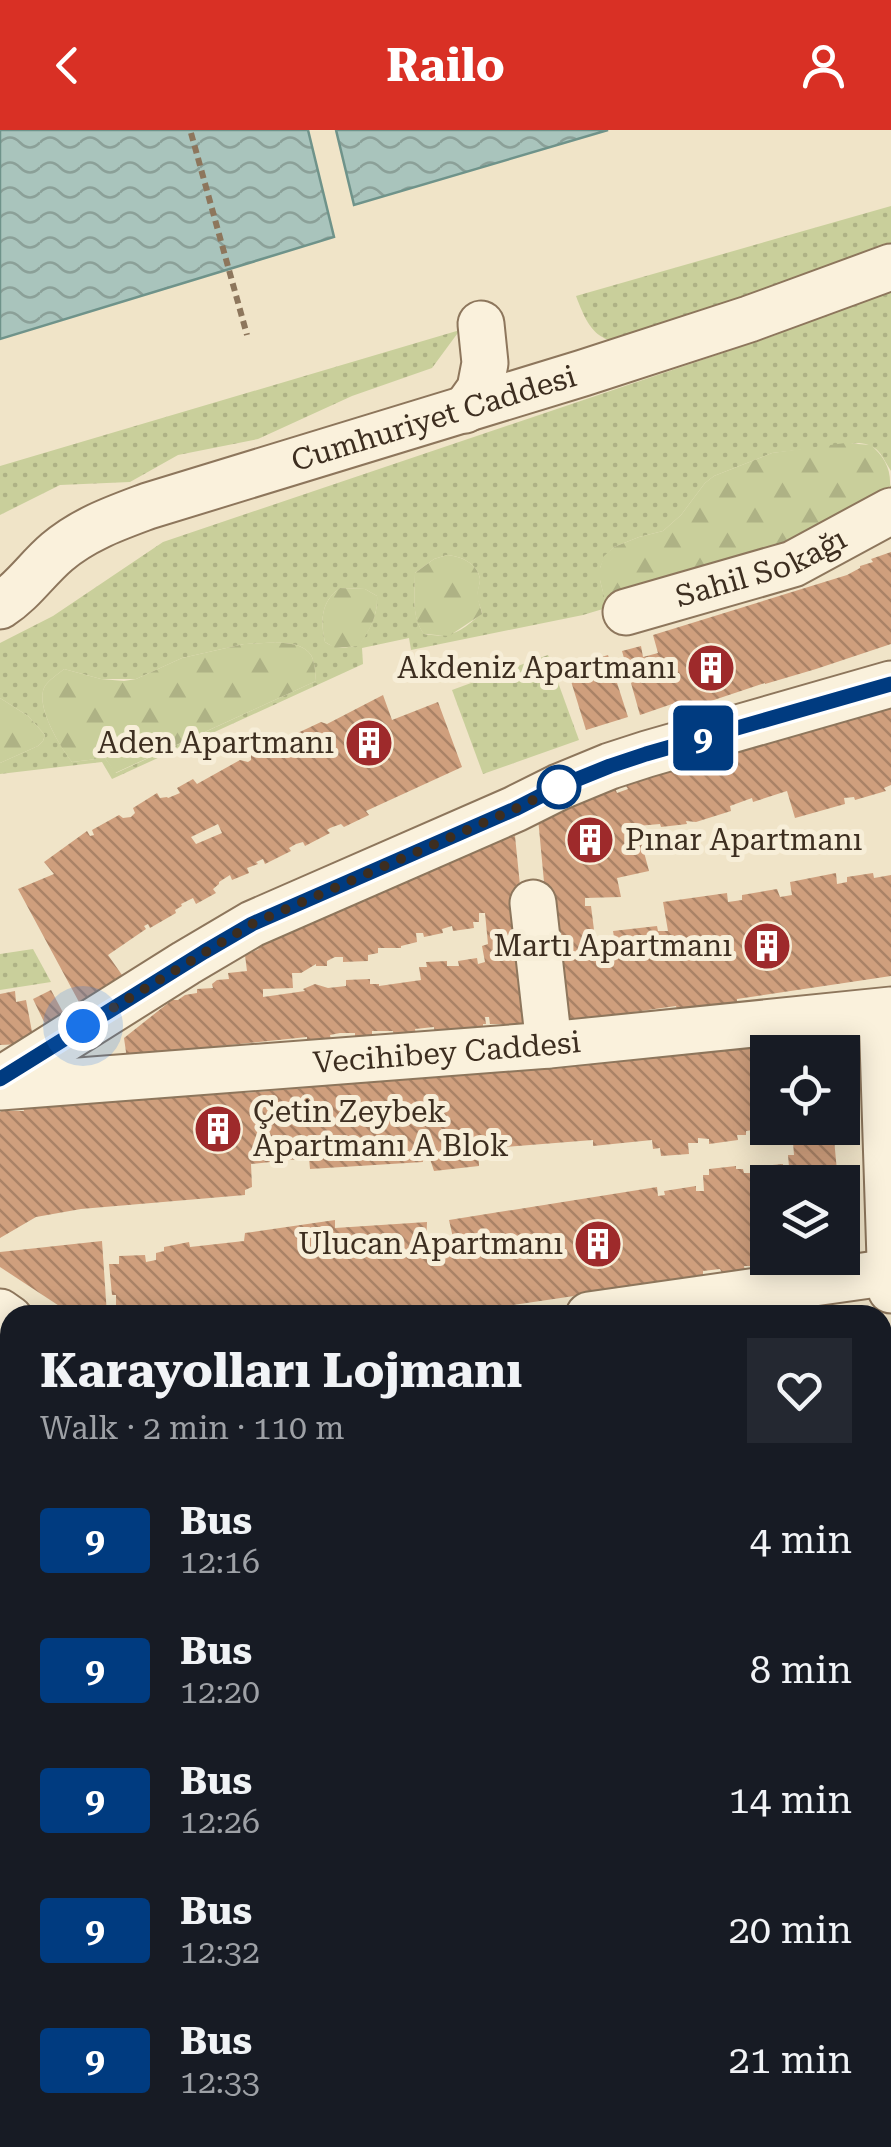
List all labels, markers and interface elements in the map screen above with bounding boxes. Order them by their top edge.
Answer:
icon: back [40,38,95,93]
icon: person [796,38,851,93]
text: Railo [386,39,505,92]
street label: Cumhuriyet Caddesi [287,358,580,478]
street label: Sahil Sokağı [671,521,852,614]
building icon: Akdeniz Apartmanı [685,642,737,694]
place label: Akdeniz Apartmanı [397,650,676,685]
line badge: 9 [670,706,736,770]
building icon: Aden Apartmanı [343,717,395,769]
text: 9 [693,718,713,759]
place label: Aden Apartmanı [97,725,334,760]
unlabelled marker [538,766,580,808]
building icon: Pınar Apartmanı [564,814,616,866]
place label: Pınar Apartmanı [625,822,862,857]
building icon: Martı Apartmanı [741,920,793,972]
place label: Martı Apartmanı [493,928,732,963]
your location [58,1001,108,1051]
street label: Vecihibey Caddesi [312,1024,582,1080]
map controls [750,1035,860,1275]
button: locate [750,1035,860,1145]
place label: Çetin Zeybek Apartmanı A Blok [253,1094,509,1163]
building icon: Çetin Zeybek Apartmanı A Blok [192,1103,244,1155]
button: layers [750,1165,860,1275]
building icon: Ulucan Apartmanı [572,1218,624,1270]
place label: Ulucan Apartmanı [298,1226,563,1261]
button: heart [747,1338,852,1443]
text: Karayolları Lojmanı [40,1343,522,1399]
text: Walk · 2 min · 110 m [40,1409,344,1447]
text: Bus [180,1499,252,1543]
text: 4 min [750,1518,852,1562]
text: 9 [85,1520,105,1561]
text: 12:16 [180,1543,260,1581]
text: Bus [180,1629,252,1673]
text: 8 min [750,1648,852,1692]
text: 9 [85,1650,105,1691]
text: 12:20 [180,1673,260,1711]
text: Bus [180,1759,252,1803]
text: 14 min [729,1778,852,1822]
text: 9 [85,1780,105,1821]
text: 12:26 [180,1803,260,1841]
text: Bus [180,1889,252,1933]
text: 20 min [729,1908,852,1952]
text: 9 [85,1910,105,1951]
text: 12:32 [180,1933,260,1971]
text: Bus [180,2019,252,2063]
text: 21 min [729,2038,852,2082]
text: 9 [85,2040,105,2081]
text: 12:33 [180,2063,260,2101]

